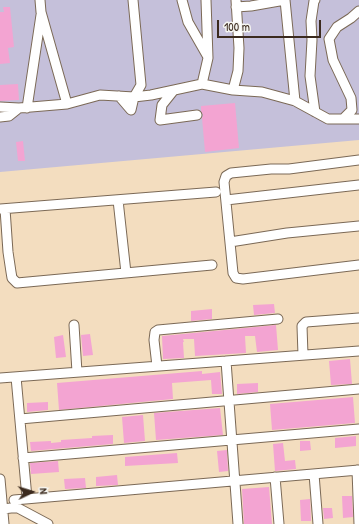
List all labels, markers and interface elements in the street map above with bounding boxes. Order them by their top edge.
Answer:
scale bar [219,12,323,38]
text: 100 m [224,18,250,35]
north arrow [12,472,52,512]
text: N [37,488,51,495]

